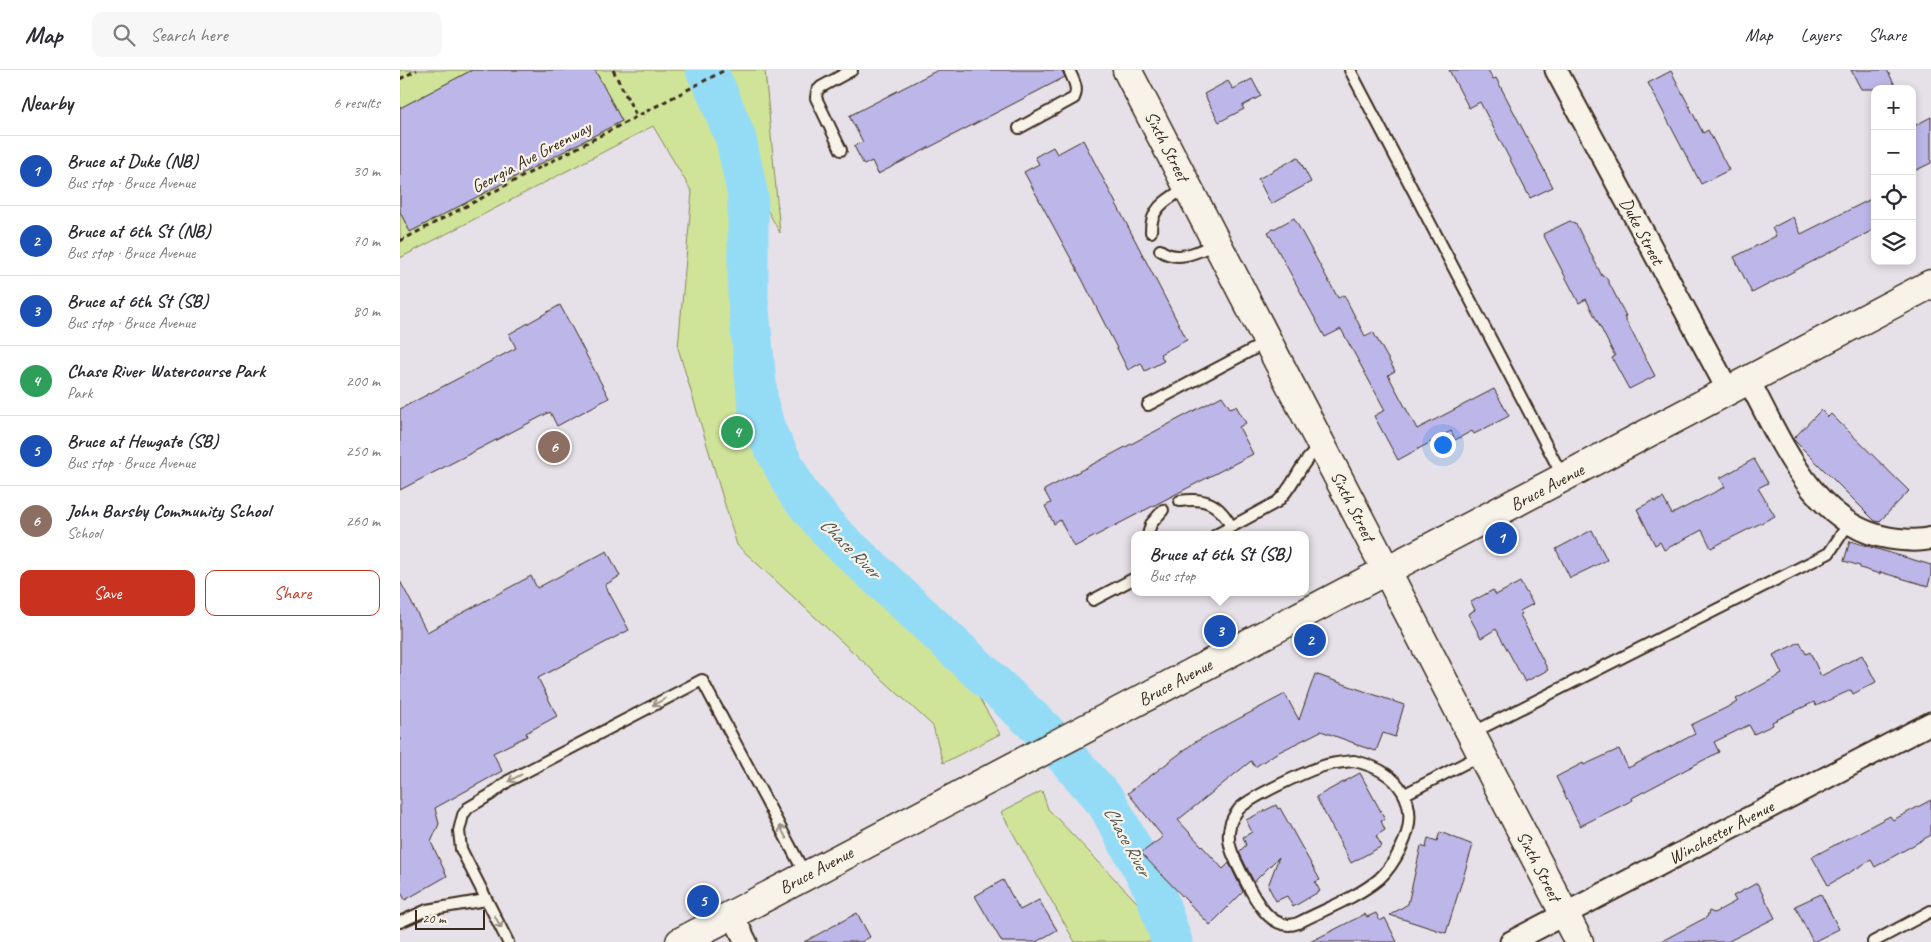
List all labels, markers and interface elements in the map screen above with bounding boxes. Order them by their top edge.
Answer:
search box [92,12,442,57]
text: Map [25,20,62,50]
icon: search [110,21,138,49]
text: Search here [150,23,228,47]
text: Map [1745,24,1773,46]
text: Layers [1801,24,1840,46]
text: Share [1868,24,1906,46]
map controls [1871,85,1916,265]
button: + [1871,85,1916,130]
text: Nearby [20,90,73,116]
text: 6 results [333,93,380,113]
street label: Sixth Street [1140,107,1195,188]
street label: Georgia Ave Greenway [467,115,596,198]
button: − [1871,130,1916,175]
text: Bruce at Duke (NB) [67,149,198,173]
text: 1 [32,161,40,181]
text: 30 m [353,161,380,181]
text: Bus stop · Bruce Avenue [67,173,195,193]
button: locate [1871,175,1916,220]
street label: Duke Street [1615,194,1670,270]
text: Bruce at 6th St (NB) [67,219,211,243]
button: layers [1871,220,1916,265]
text: 2 [32,231,40,251]
text: 70 m [353,231,380,251]
text: Bus stop · Bruce Avenue [67,243,195,263]
text: Bruce at 6th St (SB) [67,289,208,313]
text: 3 [32,301,40,321]
text: 80 m [353,301,380,321]
text: Bus stop · Bruce Avenue [67,313,195,333]
text: Chase River Watercourse Park [67,359,265,383]
text: 4 [32,371,40,391]
text: 200 m [346,371,380,391]
text: Park [67,383,92,403]
pin: 4 [721,413,753,451]
pin: 6 [538,428,570,466]
text: Bruce at Hewgate (SB) [67,429,218,453]
your location [1430,432,1456,458]
text: 5 [33,441,39,461]
text: 250 m [346,441,380,461]
text: Bus stop · Bruce Avenue [67,453,195,473]
street label: Bruce Avenue [1506,458,1589,516]
street label: Sixth Street [1326,467,1381,548]
text: John Barsby Community School [67,499,271,523]
text: 6 [32,511,40,531]
text: 260 m [346,511,380,531]
water label: Chase River [815,513,888,586]
pin: 1 [1485,519,1517,557]
text: School [67,523,101,543]
popup [1131,531,1309,596]
text: Bruce at 6th St (SB) [1149,542,1291,566]
text: Bus stop [1149,566,1195,586]
button: Save [20,570,195,616]
button: Share [205,570,380,616]
pin: 3 [1204,612,1236,650]
pin: 2 [1294,621,1326,659]
street label: Bruce Avenue [1134,653,1217,711]
one-way arrow [652,698,666,708]
one-way arrow [507,773,522,783]
street label: Winchester Avenue [1665,795,1778,869]
water label: Chase River [1098,802,1158,884]
one-way arrow [778,825,788,840]
street label: Sixth Street [1512,827,1567,908]
street label: Bruce Avenue [775,841,858,899]
pin: 5 [687,882,719,920]
scale bar [415,907,485,930]
text: 20 m [422,910,446,927]
one-way arrow [493,914,503,928]

